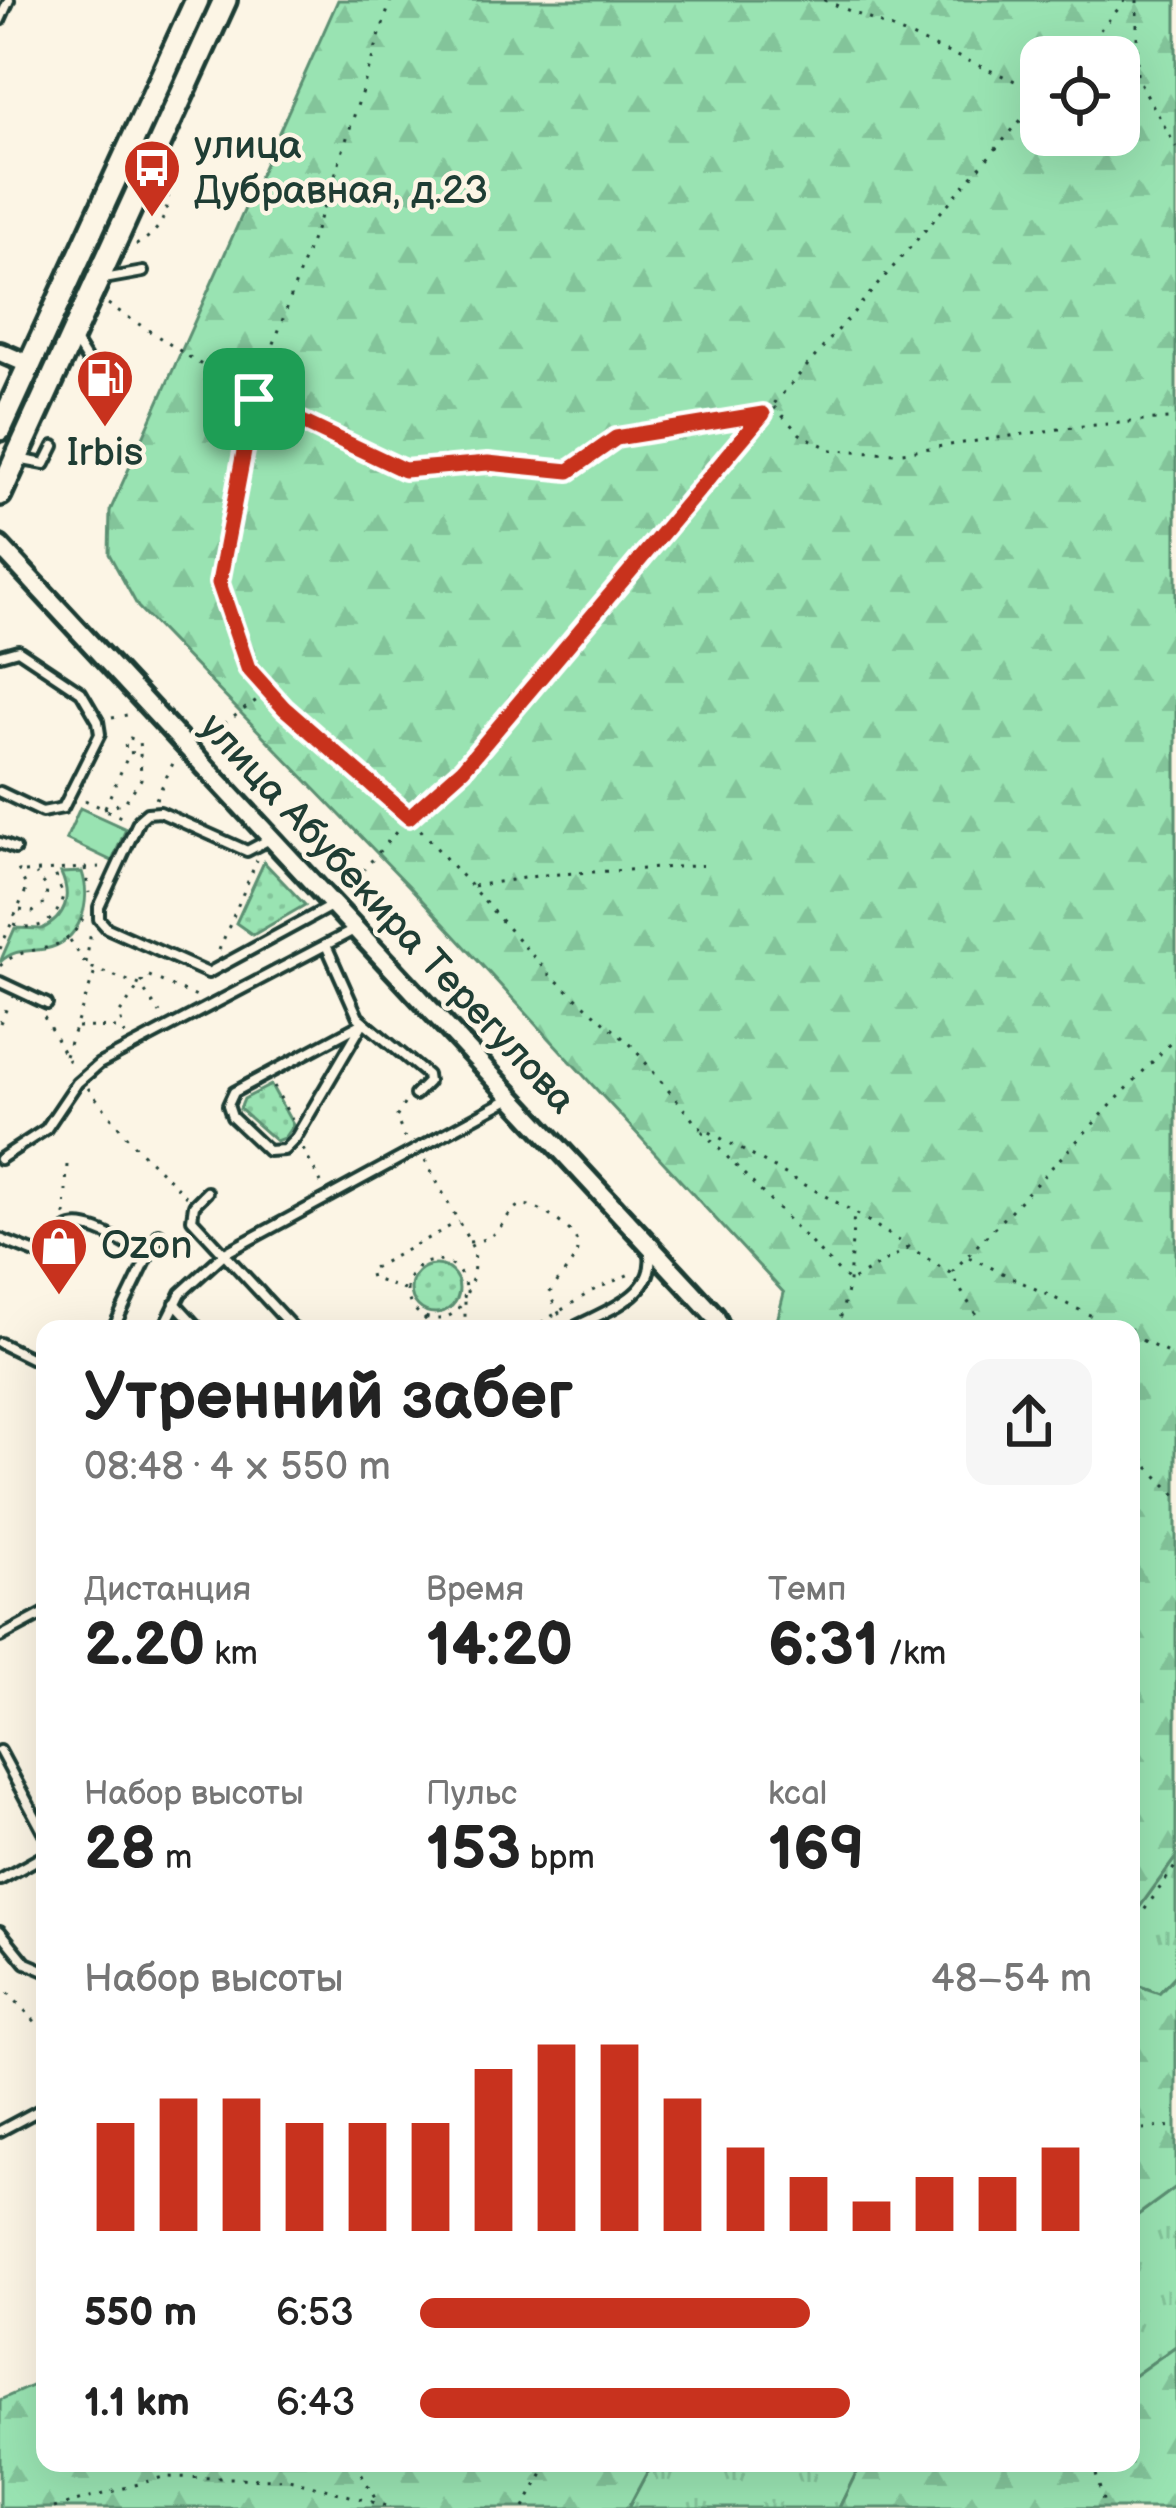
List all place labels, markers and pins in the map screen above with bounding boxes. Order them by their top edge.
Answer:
place label: улица Дубравная, д.23 [194,123,488,215]
bus stop icon: улица Дубравная, д.23 [121,137,183,219]
fuel station icon: Irbis [74,347,136,429]
pin [203,348,305,450]
place label: Irbis [67,430,143,477]
shop icon: Ozon [28,1215,90,1297]
place label: Ozon [101,1223,192,1270]

